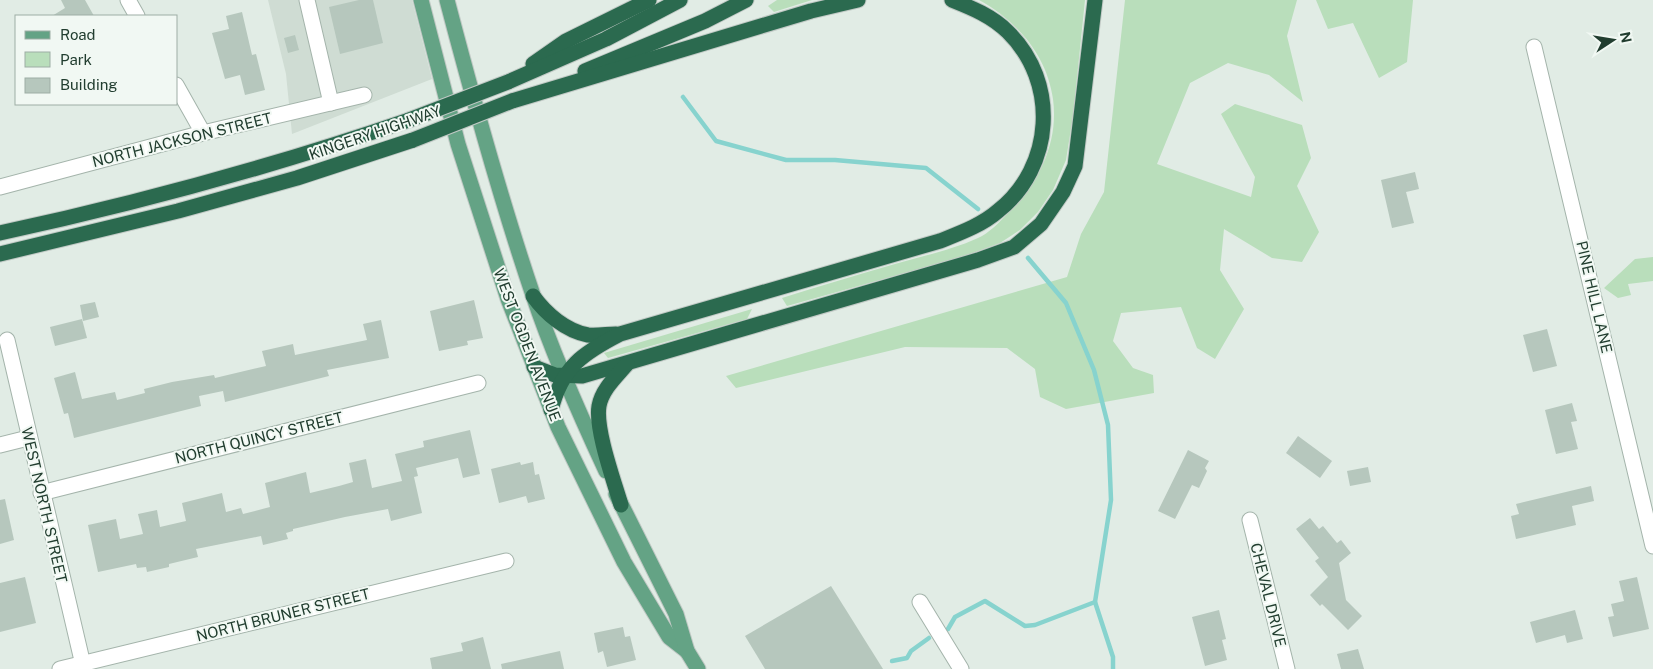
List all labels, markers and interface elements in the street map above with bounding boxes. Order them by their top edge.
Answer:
legend [15,15,178,105]
north arrow [1588,15,1638,65]
text: Road [60,26,96,43]
text: N [1617,30,1635,44]
text: Park [60,51,92,68]
text: Building [60,76,118,93]
street label: KINGERY HIGHWAY [307,102,443,163]
street label: NORTH JACKSON STREET [90,109,273,170]
street label: PINE HILL LANE [1573,239,1616,355]
street label: WEST OGDEN AVENUE [490,266,564,424]
street label: NORTH QUINCY STREET [173,408,345,467]
street label: WEST NORTH STREET [18,425,71,584]
street label: CHEVAL DRIVE [1247,541,1290,649]
street label: NORTH BRUNER STREET [194,585,371,644]

